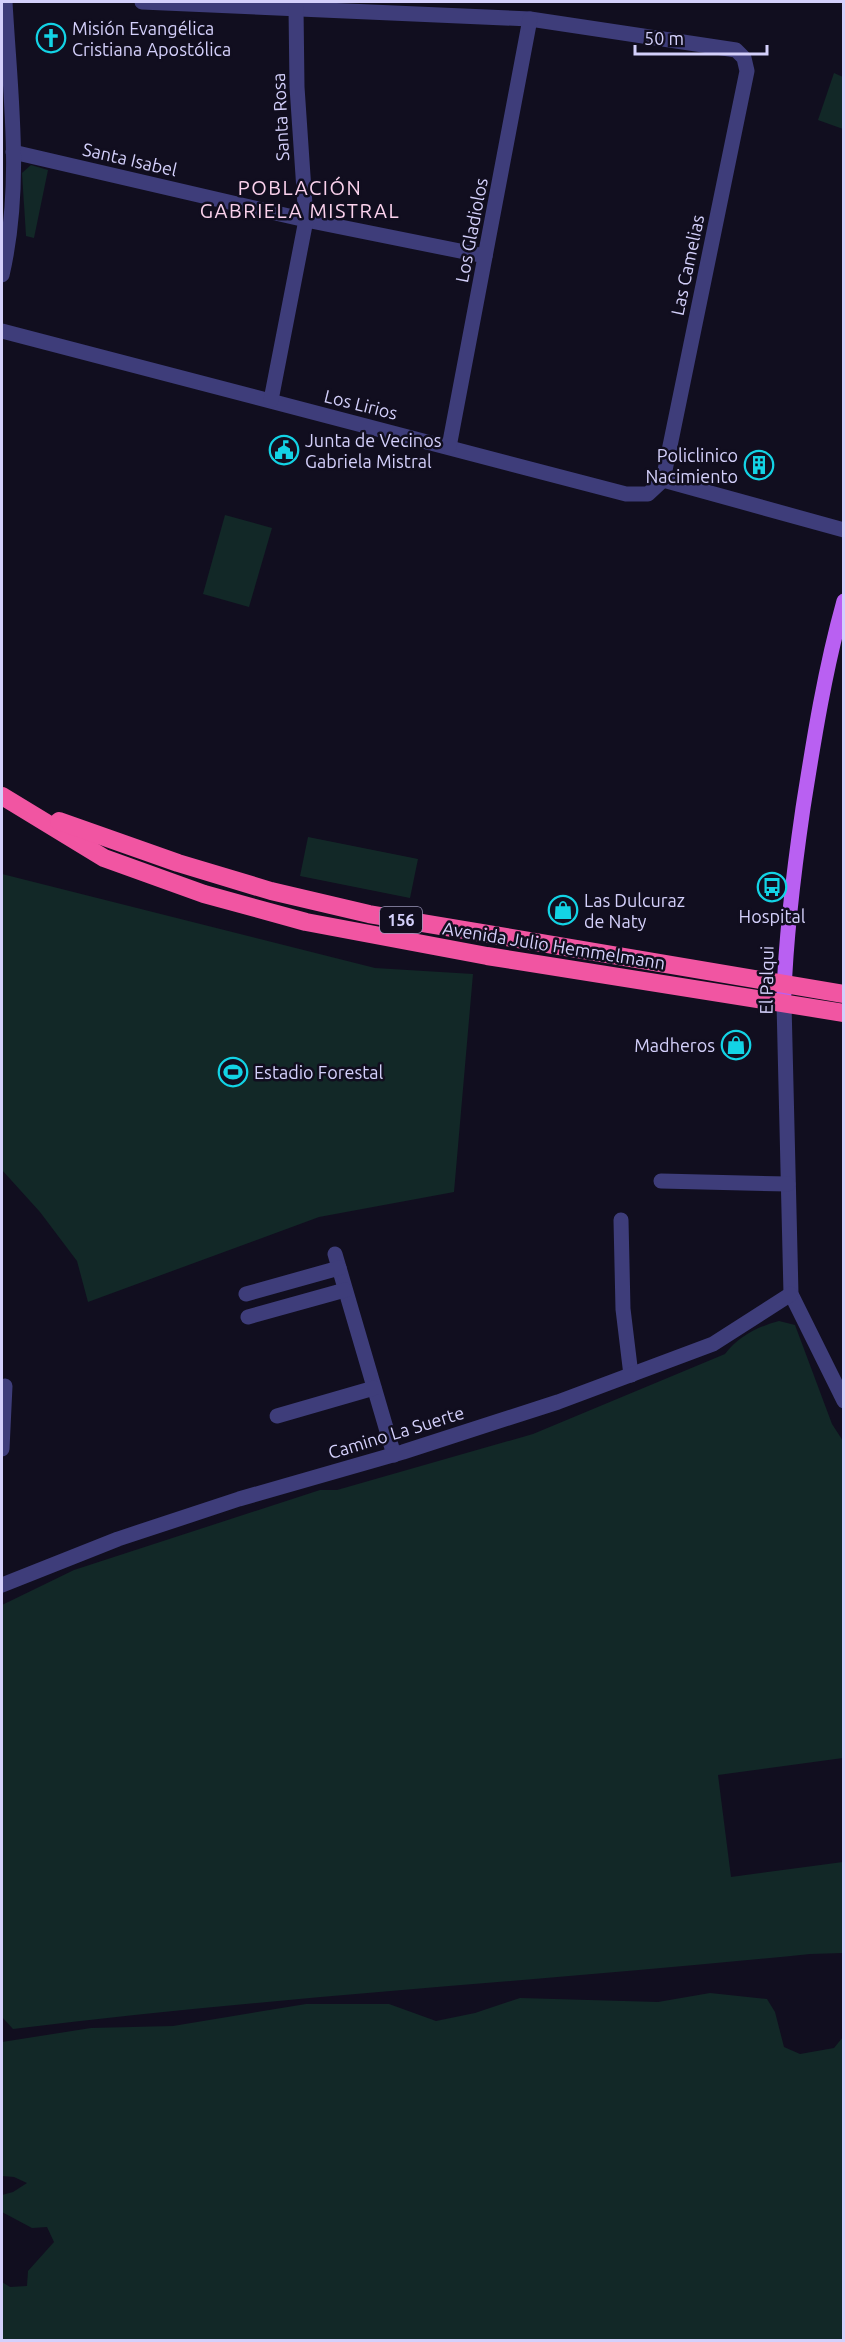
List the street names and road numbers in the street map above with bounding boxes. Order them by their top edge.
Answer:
street label: Santa Rosa [268,72,292,162]
street label: Santa Isabel [81,138,179,180]
street label: Los Gladiolos [451,176,491,284]
street label: Las Camelias [667,213,707,317]
street label: Los Lirios [322,385,400,423]
road number: 156 [380,907,422,933]
street label: Avenida Julio Hemmelmann [441,918,667,972]
street label: El Palqui [755,945,777,1015]
street label: Camino La Suerte [326,1402,466,1462]

